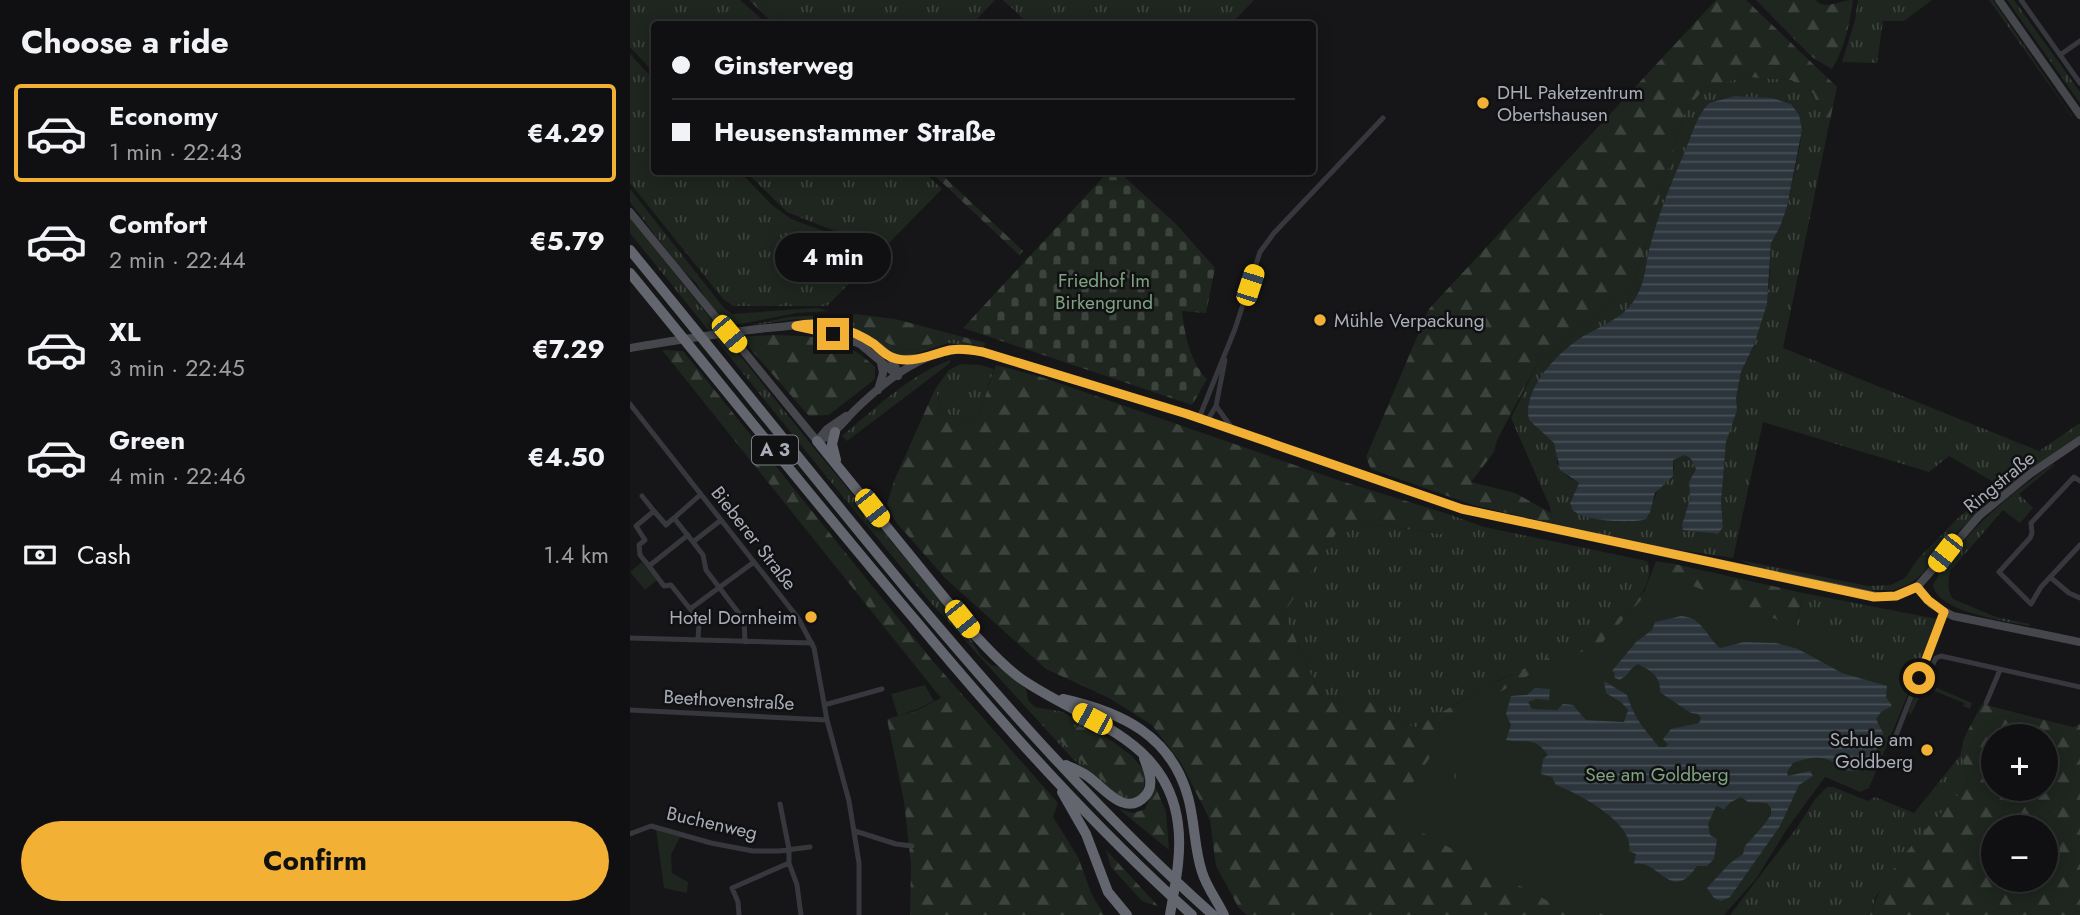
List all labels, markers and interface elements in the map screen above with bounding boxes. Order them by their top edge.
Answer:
text: Choose a ride [21,19,229,65]
text: Ginsterweg [714,46,854,84]
place label: DHL Paketzentrum Obertshausen [1497,79,1643,128]
marker: DHL Paketzentrum Obertshausen [1475,95,1491,111]
text: Economy [109,97,218,135]
icon: car [25,102,88,165]
text: Heusenstammer Straße [714,113,996,151]
text: €4.29 [527,114,605,152]
text: 1 min · 22:43 [109,135,242,169]
text: Comfort [109,205,207,243]
icon: car [25,210,88,273]
text: €5.79 [530,222,605,260]
callout: 4 min [775,232,891,282]
text: 4 min [802,240,864,274]
text: 2 min · 22:44 [109,243,246,277]
car [1234,262,1267,308]
park label: Friedhof Im Birkengrund [1055,267,1153,316]
place label: Mühle Verpackung [1334,307,1485,334]
car [708,311,751,357]
marker: Mühle Verpackung [1312,312,1328,328]
text: XL [109,313,141,351]
icon: car [25,318,88,381]
route end [817,318,849,350]
text: €7.29 [532,330,605,368]
text: 3 min · 22:45 [109,351,245,385]
text: Green [109,421,185,459]
icon: car [25,426,88,489]
road number: A 3 [752,436,798,464]
text: €4.50 [527,438,605,476]
street label: Ringstraße [1958,445,2041,519]
text: 4 min · 22:46 [109,459,246,493]
street label: Bieberer Straße [705,480,803,596]
car [851,485,894,531]
car [1924,530,1967,576]
icon: cash [21,536,59,574]
text: Cash [77,536,131,574]
text: 1.4 km [543,538,609,572]
car [941,596,984,642]
place label: Hotel Dornheim [669,604,797,631]
marker: Hotel Dornheim [803,609,819,625]
route start [1903,662,1935,694]
street label: Beethovenstraße [663,683,795,717]
car [1069,700,1116,738]
map controls [1981,724,2058,892]
button: + [1981,724,2058,801]
place label: Schule am Goldberg [1830,726,1913,775]
marker: Schule am Goldberg [1919,742,1935,758]
park label: See am Goldberg [1585,761,1729,788]
street label: Buchenweg [664,799,760,847]
button: − [1981,815,2058,892]
button: Confirm [21,821,609,901]

